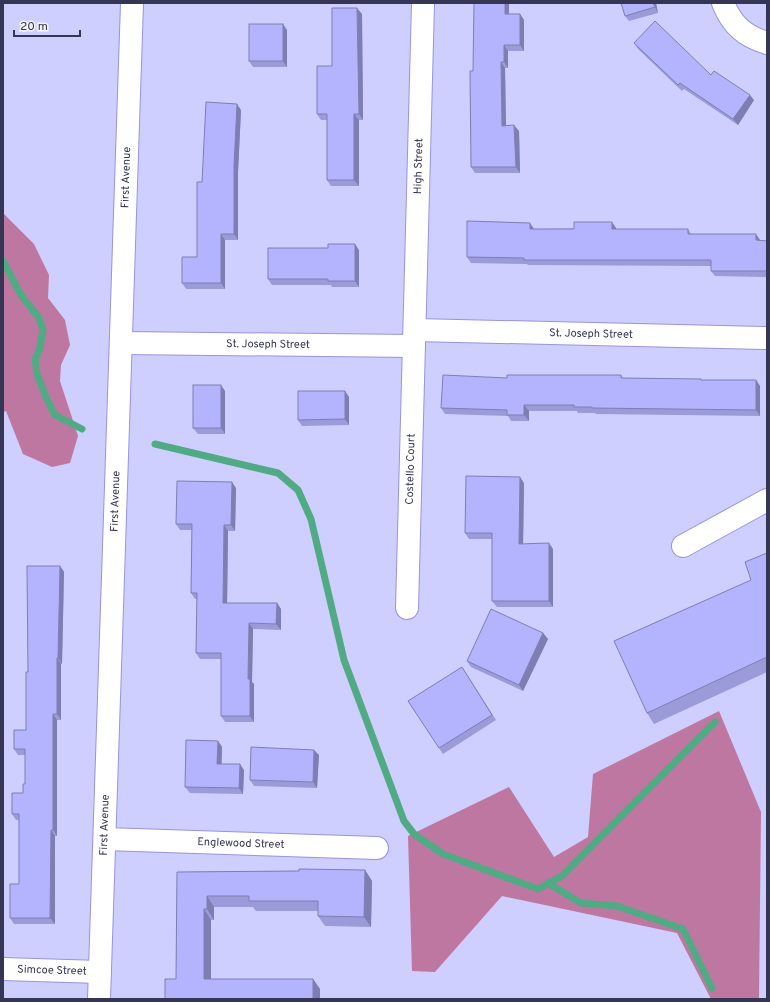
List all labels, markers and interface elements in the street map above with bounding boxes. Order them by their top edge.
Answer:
scale bar [14,12,80,38]
text: 20 m [20,19,48,35]
street label: High Street [411,138,426,194]
street label: First Avenue [118,146,134,208]
street label: St. Joseph Street [549,326,633,342]
street label: St. Joseph Street [226,337,310,352]
street label: Costello Court [403,433,419,505]
street label: First Avenue [107,470,124,532]
street label: First Avenue [97,794,113,856]
street label: Englewood Street [197,835,285,852]
street label: Simcoe Street [17,962,87,979]

